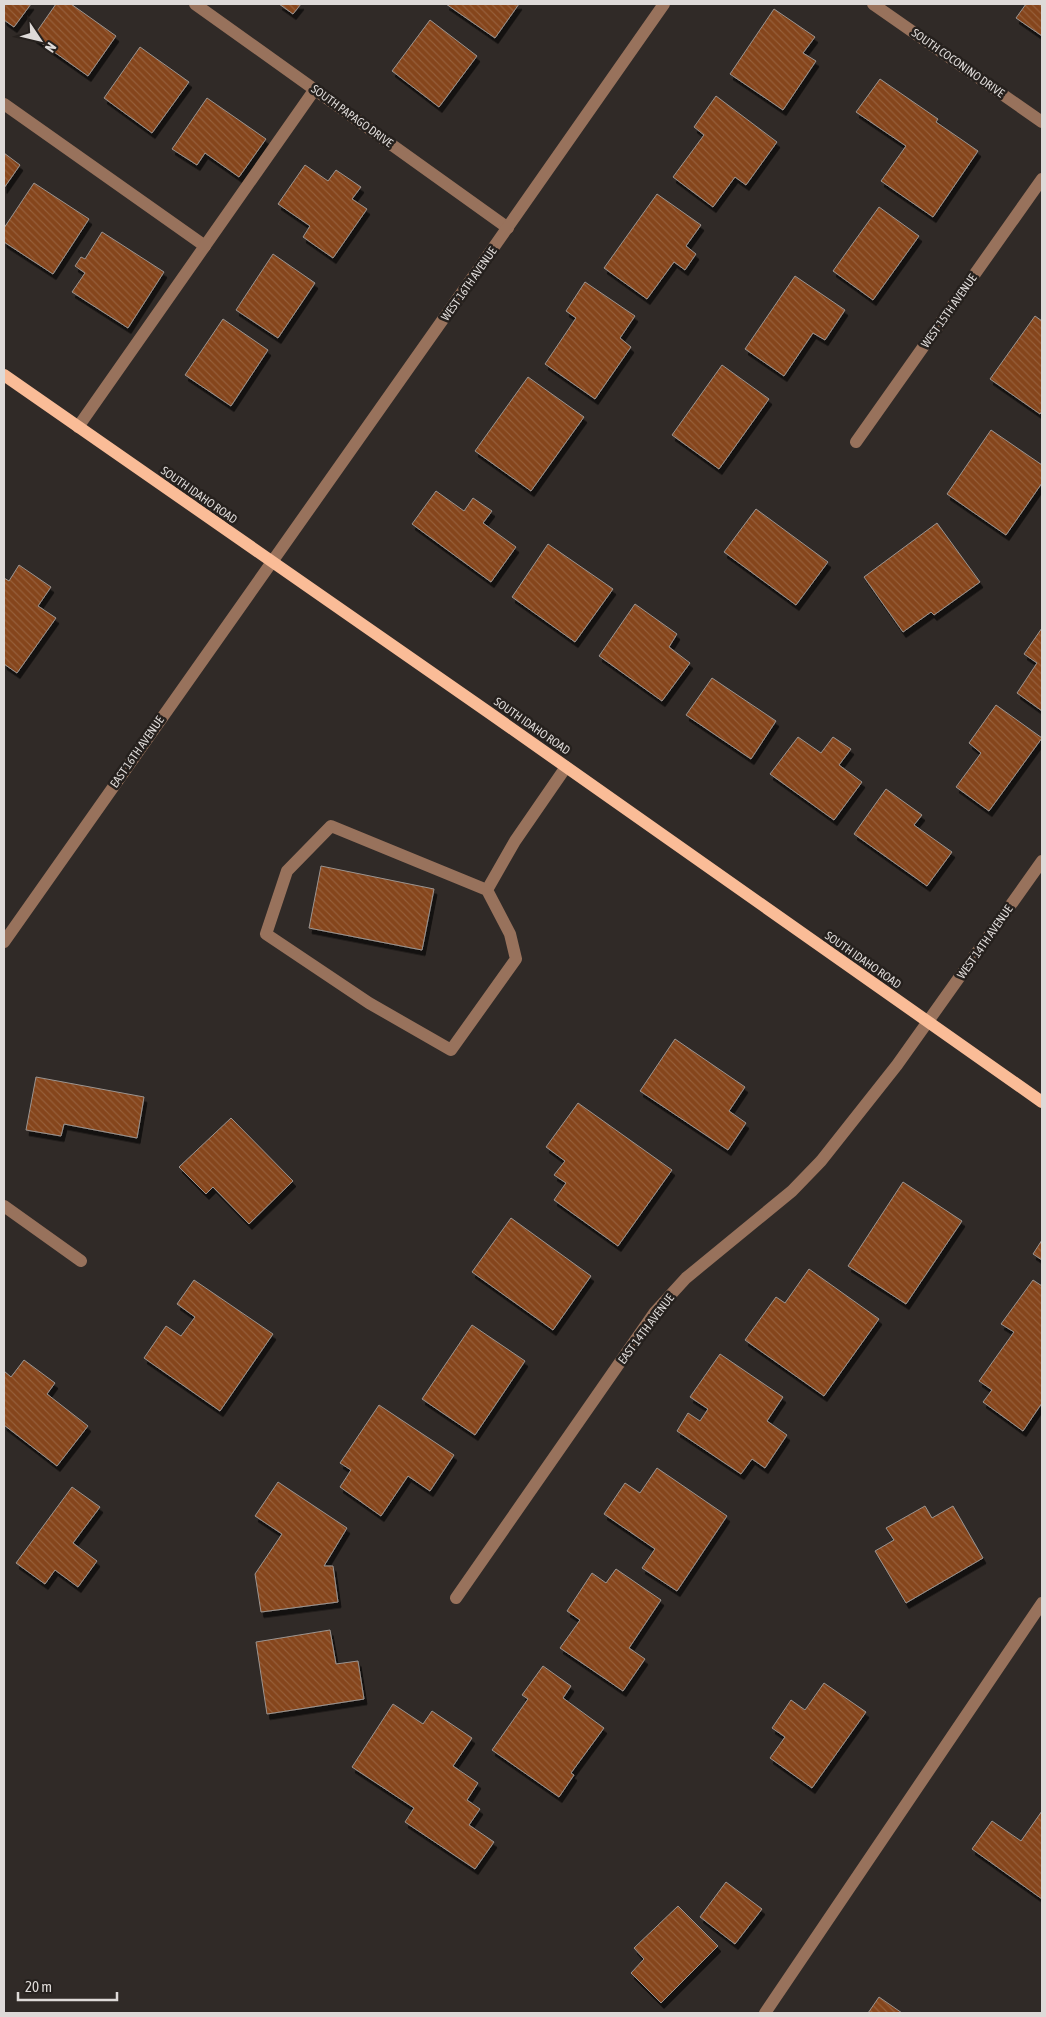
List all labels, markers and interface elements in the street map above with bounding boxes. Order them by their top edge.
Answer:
north arrow [15,15,65,65]
street label: SOUTH COCONINO DRIVE [909,26,1007,100]
text: N [42,39,60,55]
street label: SOUTH PAPAGO DRIVE [309,82,395,150]
street label: WEST 16TH AVENUE [438,244,500,324]
street label: WEST 15TH AVENUE [918,271,980,351]
street label: SOUTH IDAHO ROAD [158,464,240,527]
street label: SOUTH IDAHO ROAD [491,695,573,758]
street label: EAST 16TH AVENUE [107,714,167,790]
street label: WEST 14TH AVENUE [954,902,1016,982]
street label: SOUTH IDAHO ROAD [822,929,904,992]
street label: EAST 14TH AVENUE [615,1291,677,1367]
scale bar [18,1970,116,2002]
text: 20 m [25,1978,52,1995]

